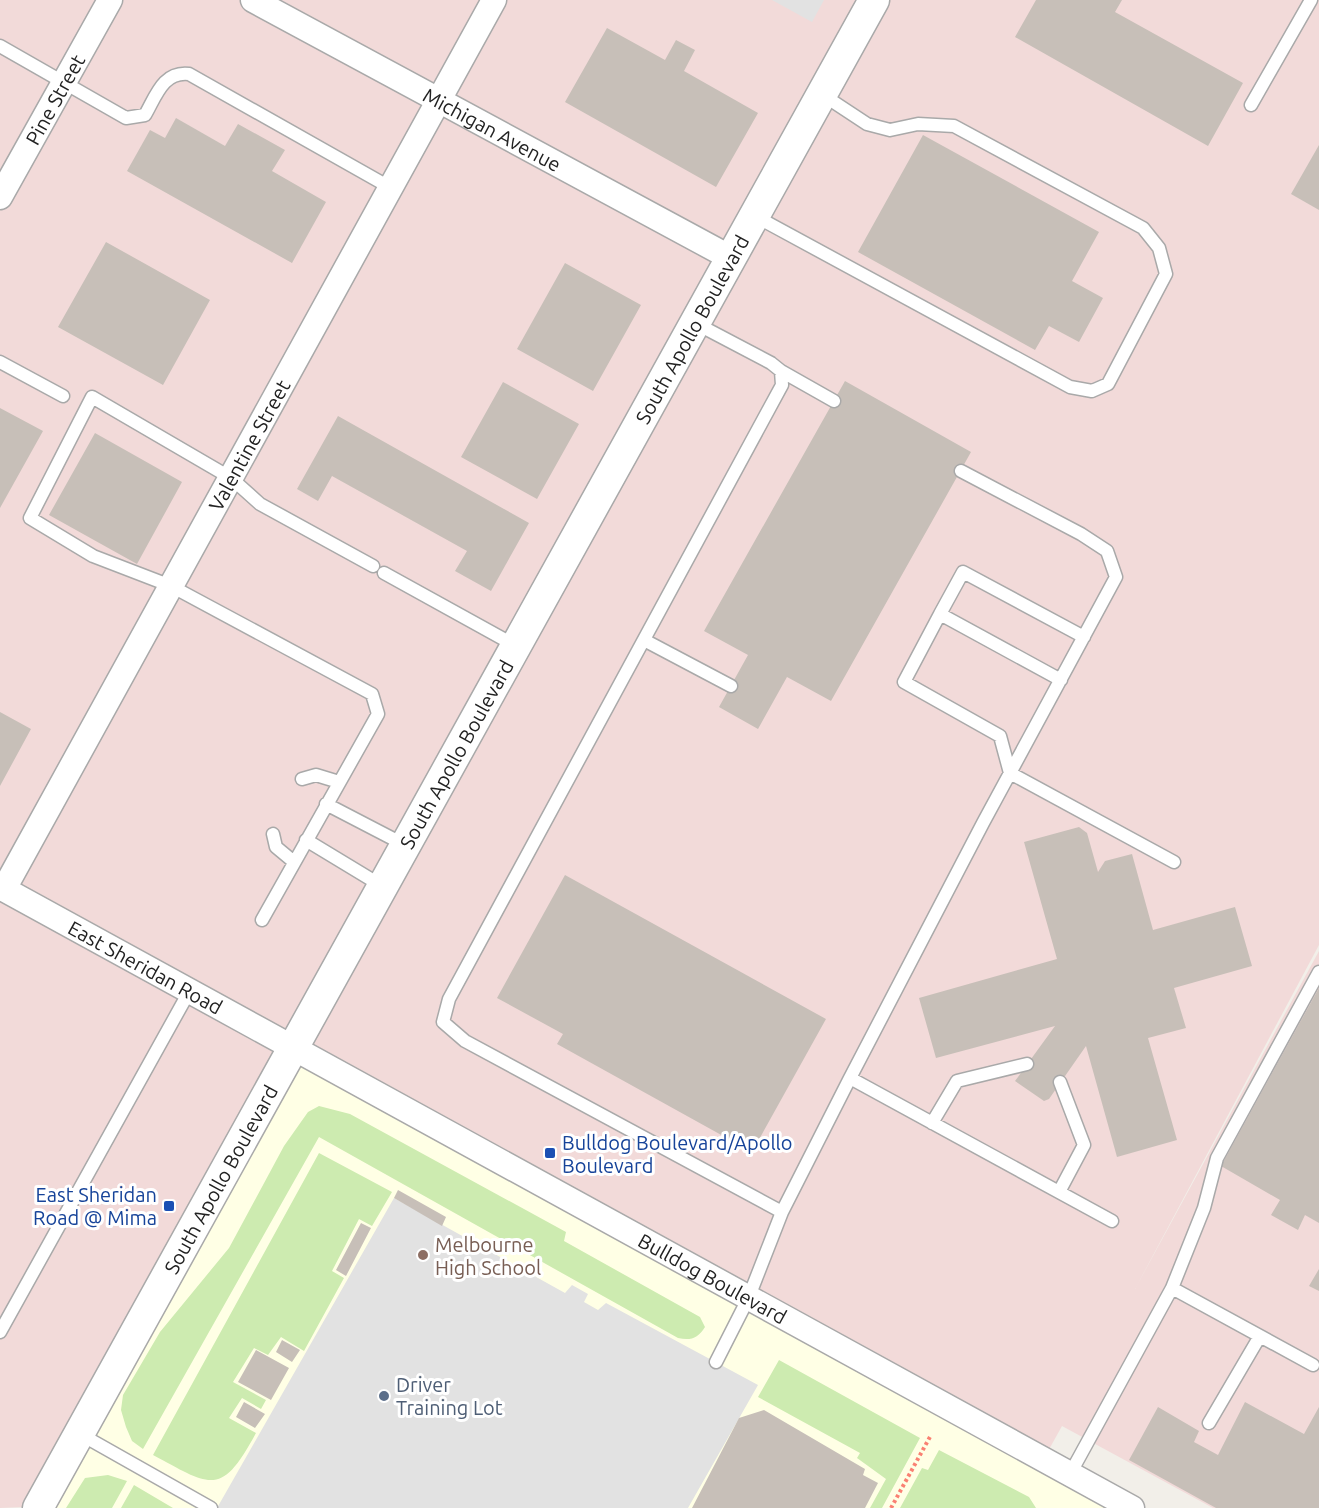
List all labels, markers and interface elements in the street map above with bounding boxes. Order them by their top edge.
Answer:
street label: Pine Street [20,50,89,148]
street label: Michigan Avenue [420,83,565,176]
street label: South Apollo Boulevard [630,231,753,427]
street label: Valentine Street [203,375,294,514]
street label: South Apollo Boulevard [394,656,517,852]
street label: East Sheridan Road [65,915,227,1018]
street label: South Apollo Boulevard [159,1081,282,1277]
place label: Bulldog Boulevard/Apollo Boulevard [562,1131,793,1177]
marker: Bulldog Boulevard/Apollo Boulevard [543,1146,557,1160]
place label: East Sheridan Road @ Mima [33,1183,157,1229]
marker: East Sheridan Road @ Mima [162,1199,176,1213]
street label: Bulldog Boulevard [635,1228,791,1328]
place label: Melbourne High School [435,1233,541,1279]
marker: Melbourne High School [416,1248,430,1262]
place label: Driver Training Lot [396,1373,503,1419]
marker: Driver Training Lot [377,1389,391,1403]

